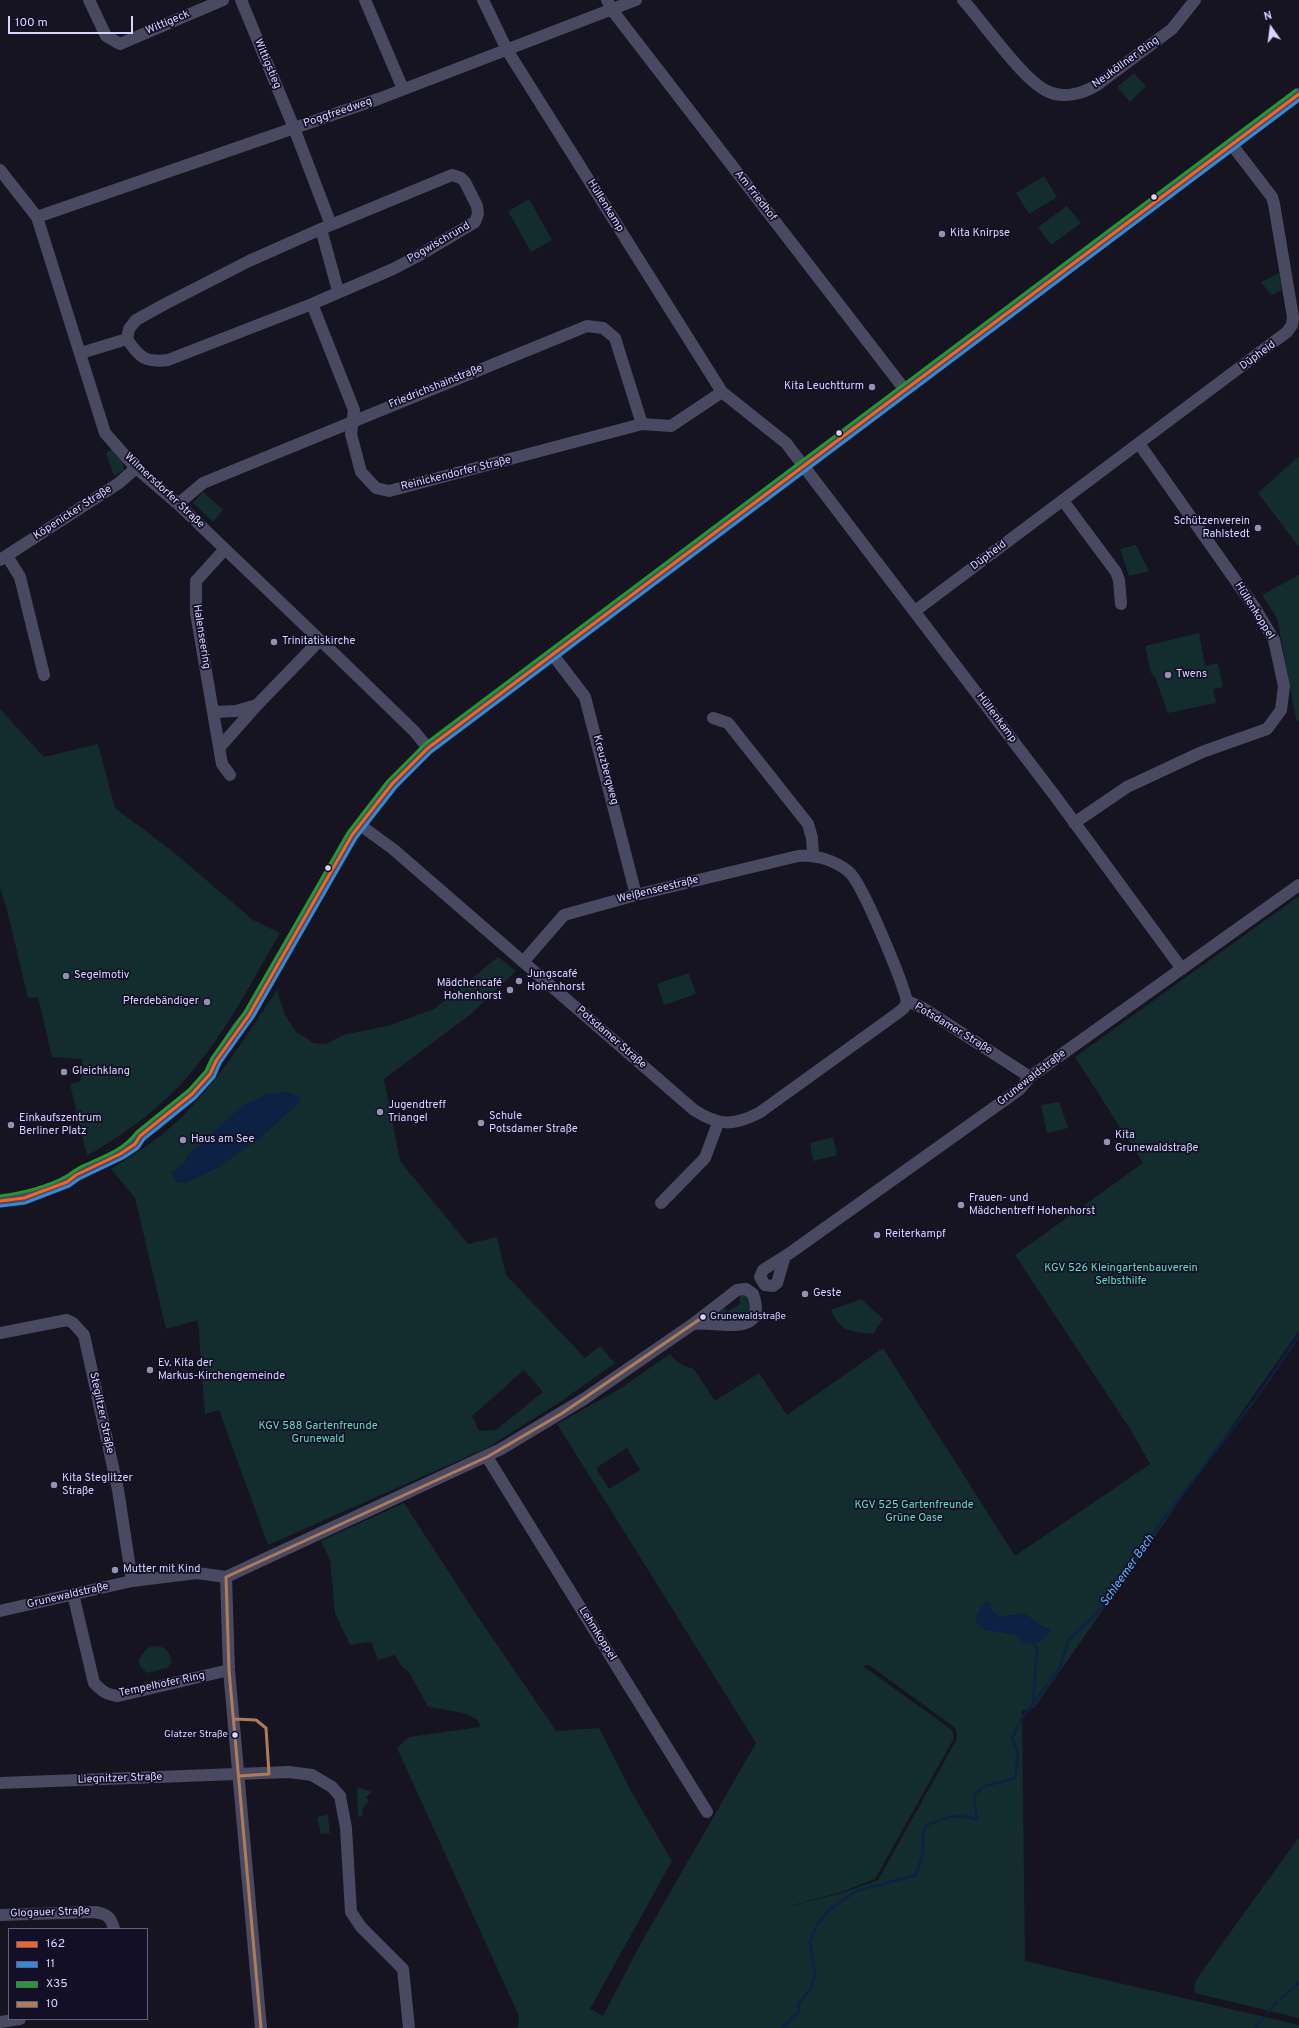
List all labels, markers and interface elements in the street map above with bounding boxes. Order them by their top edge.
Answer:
scale bar [10,8,135,34]
street label: Wittigeck [144,8,192,38]
north arrow [1251,8,1291,48]
text: N [1263,9,1274,24]
text: 100 m [15,15,48,31]
street label: Neuköllner Ring [1090,34,1162,92]
street label: Wittigstieg [251,37,283,91]
street label: Poggfreedweg [302,95,374,131]
street label: Am Friedhof [731,168,779,224]
street label: Hüllenkamp [584,177,626,235]
unlabelled marker [1149,192,1159,202]
street label: Pogwischrund [405,220,473,266]
place label: Kita Knirpse [950,227,1010,241]
marker: Kita Knirpse [937,229,947,239]
street label: Düpheid [1237,339,1279,373]
street label: Friedrichshainstraße [387,362,485,412]
place label: Kita Leuchtturm [784,380,864,394]
marker: Kita Leuchtturm [867,382,877,392]
unlabelled marker [834,428,844,438]
street label: Wilmersdorfer Straße [121,451,207,531]
street label: Reinickendorfer Straße [400,454,512,494]
street label: Köpenicker Straße [31,483,115,543]
place label: Schützenverein Rahlstedt [1174,515,1250,541]
marker: Schützenverein Rahlstedt [1253,523,1263,533]
street label: Düpheid [969,538,1009,574]
street label: Hüllenkoppel [1231,580,1277,642]
street label: Halenseering [189,604,213,670]
place label: Trinitatiskirche [282,635,355,649]
marker: Trinitatiskirche [269,637,279,647]
place label: Twens [1176,668,1207,682]
marker: Twens [1163,670,1173,680]
street label: Hüllenkamp [973,690,1019,746]
street label: Kreuzbergweg [589,734,621,806]
unlabelled marker [323,863,333,873]
street label: Weißenseestraße [616,873,700,907]
place label: Jungscafé Hohenhorst [527,968,585,994]
place label: Segelmotiv [74,969,129,983]
marker: Segelmotiv [61,971,71,981]
marker: Jungscafé Hohenhorst [514,976,524,986]
place label: Mädchencafé Hohenhorst [437,977,502,1003]
marker: Mädchencafé Hohenhorst [505,985,515,995]
place label: Pferdebändiger [123,995,199,1009]
marker: Pferdebändiger [202,997,212,1007]
street label: Potsdamer Straße [912,1001,994,1057]
street label: Potsdamer Straße [573,1004,649,1072]
street label: Grunewaldstraße [995,1047,1069,1109]
place label: Gleichklang [72,1065,130,1079]
marker: Gleichklang [59,1067,69,1077]
place label: Jugendtreff Triangel [388,1099,446,1125]
marker: Jugendtreff Triangel [375,1107,385,1117]
place label: Schule Potsdamer Straße [489,1110,578,1136]
place label: Einkaufszentrum Berliner Platz [19,1112,102,1138]
marker: Schule Potsdamer Straße [476,1118,486,1128]
marker: Einkaufszentrum Berliner Platz [6,1120,16,1130]
place label: Kita Grunewaldstraße [1115,1129,1198,1155]
place label: Haus am See [191,1133,254,1147]
marker: Haus am See [178,1135,188,1145]
marker: Kita Grunewaldstraße [1102,1137,1112,1147]
place label: Frauen- und Mädchentreff Hohenhorst [969,1192,1095,1218]
marker: Frauen- und Mädchentreff Hohenhorst [956,1200,966,1210]
place label: Reiterkampf [885,1228,946,1242]
marker: Reiterkampf [872,1230,882,1240]
park label: KGV 526 Kleingartenbauverein Selbsthilfe [1044,1262,1198,1288]
place label: Geste [813,1287,841,1301]
marker: Geste [800,1289,810,1299]
place label: Grunewaldstraße [710,1311,786,1323]
marker: Grunewaldstraße [698,1312,708,1322]
place label: Ev. Kita der Markus-Kirchengemeinde [158,1357,285,1383]
marker: Ev. Kita der Markus-Kirchengemeinde [145,1365,155,1375]
street label: Steglitzer Straße [86,1371,116,1455]
park label: KGV 588 Gartenfreunde Grunewald [258,1420,378,1446]
place label: Kita Steglitzer Straße [62,1472,133,1498]
marker: Kita Steglitzer Straße [49,1480,59,1490]
park label: KGV 525 Gartenfreunde Grüne Oase [854,1499,974,1525]
water label: Schleemer Bach [1098,1532,1158,1610]
place label: Mutter mit Kind [123,1563,200,1577]
marker: Mutter mit Kind [110,1565,120,1575]
street label: Grunewaldstraße [26,1580,110,1612]
street label: Lehmkoppel [575,1605,619,1663]
street label: Tempelhofer Ring [118,1669,206,1701]
place label: Glatzer Straße [164,1729,228,1741]
marker: Glatzer Straße [230,1730,240,1740]
street label: Liegnitzer Straße [77,1771,163,1787]
street label: Glogauer Straße [10,1905,90,1921]
legend [8,1928,148,2020]
text: 162 [46,1936,65,1952]
text: 11 [46,1956,55,1972]
text: X35 [46,1976,68,1992]
text: 10 [46,1996,58,2012]

